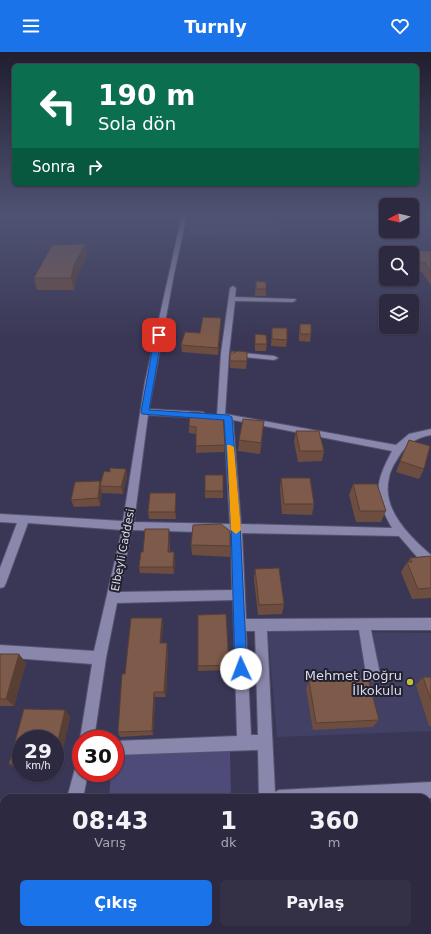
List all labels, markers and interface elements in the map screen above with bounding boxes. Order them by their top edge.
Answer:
icon: menu [20,15,42,37]
icon: heart [389,15,411,37]
text: Turnly [184,16,247,37]
text: 190 m [98,79,195,112]
icon: left [32,80,84,132]
text: Sola dön [98,113,176,134]
icon: right [84,156,106,178]
text: Sonra [32,158,76,176]
north arrow [379,198,419,238]
map controls [379,198,419,334]
button: search [379,246,419,286]
button: layers [379,294,419,334]
pin [142,318,176,352]
icon: arrive [148,324,170,346]
street label: Elbeyli Caddesi [109,508,137,592]
position arrow [220,648,262,690]
place label: Mehmet Doğru İlkokulu [305,668,402,698]
marker: Mehmet Doğru İlkokulu [405,677,415,687]
speed limit sign: 30 [72,730,124,782]
text: 29 [24,739,52,763]
text: km/h [25,760,51,771]
text: 08:43 [72,807,148,835]
text: 1 [220,807,237,835]
text: 360 [309,807,359,835]
text: Varış [94,835,126,850]
text: dk [221,835,237,850]
text: m [328,835,340,850]
button: Çıkış [20,880,212,926]
button: Paylaş [220,880,411,926]

